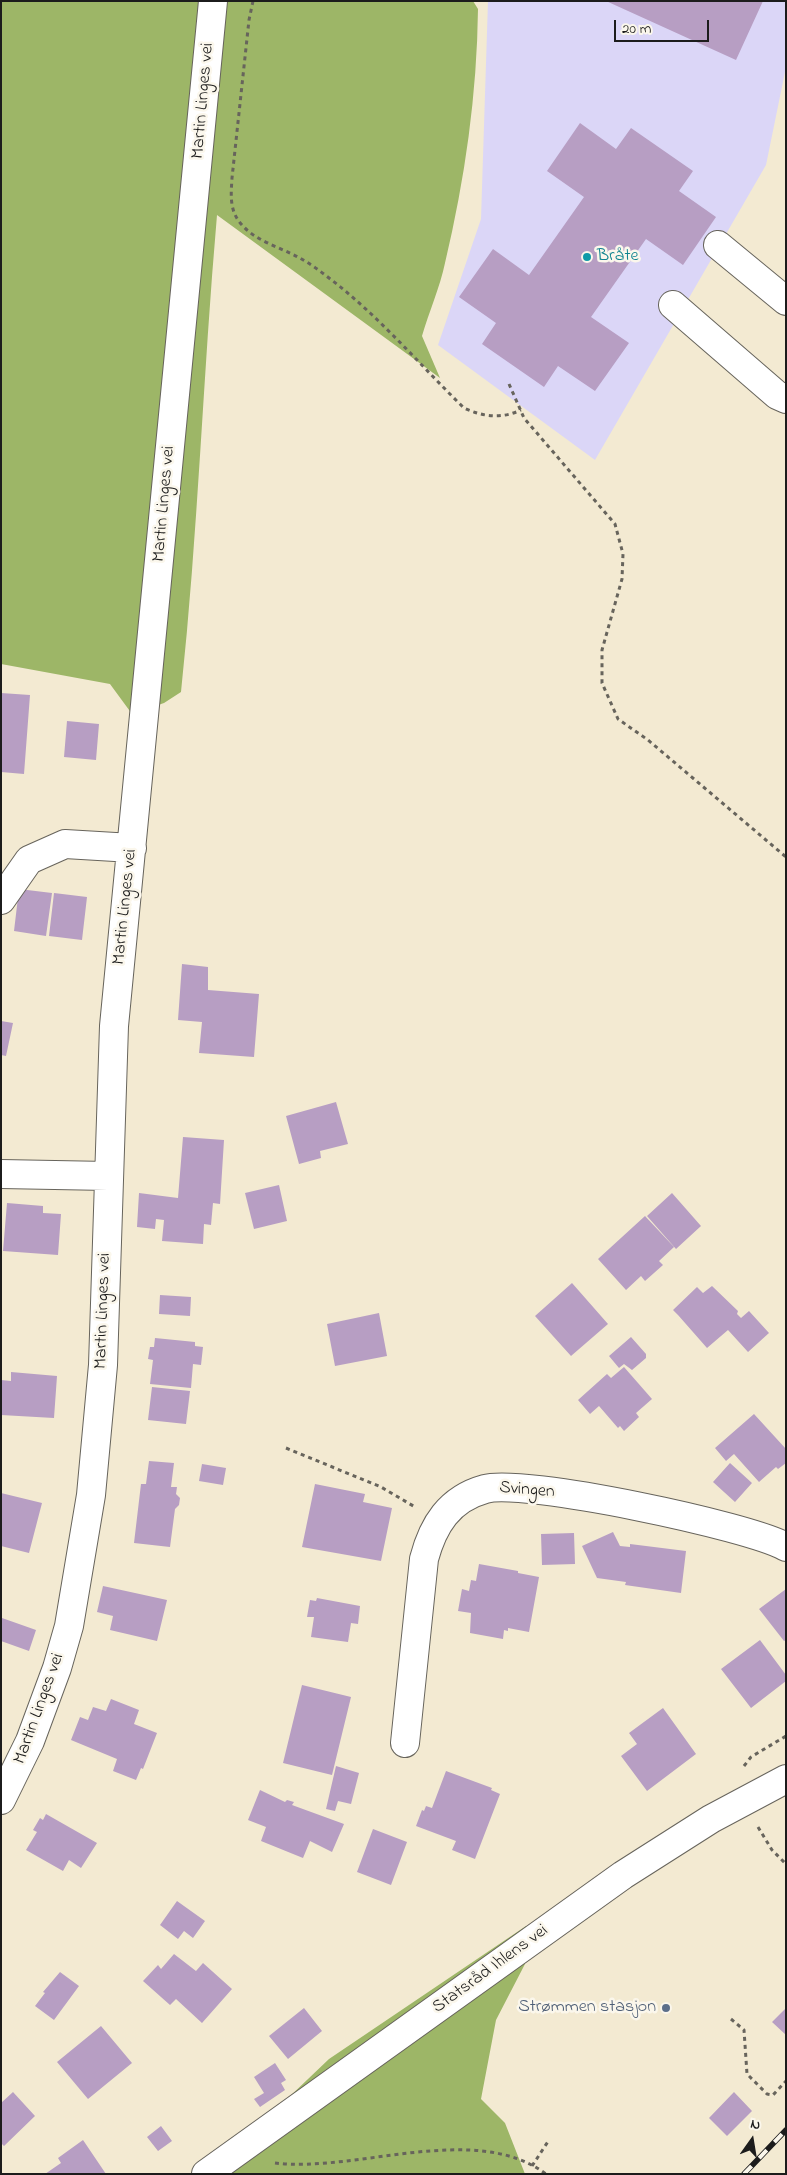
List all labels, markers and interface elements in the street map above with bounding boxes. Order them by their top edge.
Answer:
scale bar [617,10,712,42]
text: 20 m [622,18,651,40]
street label: Martin Linges vei [188,42,220,160]
place label: Bråte [597,246,639,268]
marker: Bråte [581,251,593,263]
street label: Martin Linges vei [149,445,181,563]
street label: Martin Linges vei [109,848,143,966]
street label: Martin Linges vei [91,1253,117,1369]
street label: Svingen [498,1478,556,1504]
street label: Martin Linges vei [10,1651,70,1767]
street label: Statsråd Ihlens vei [429,1921,553,2019]
place label: Strømmen stasjon [518,1997,656,2019]
marker: Strømmen stasjon [660,2002,672,2014]
text: N [749,2114,762,2136]
north arrow [727,2115,777,2165]

